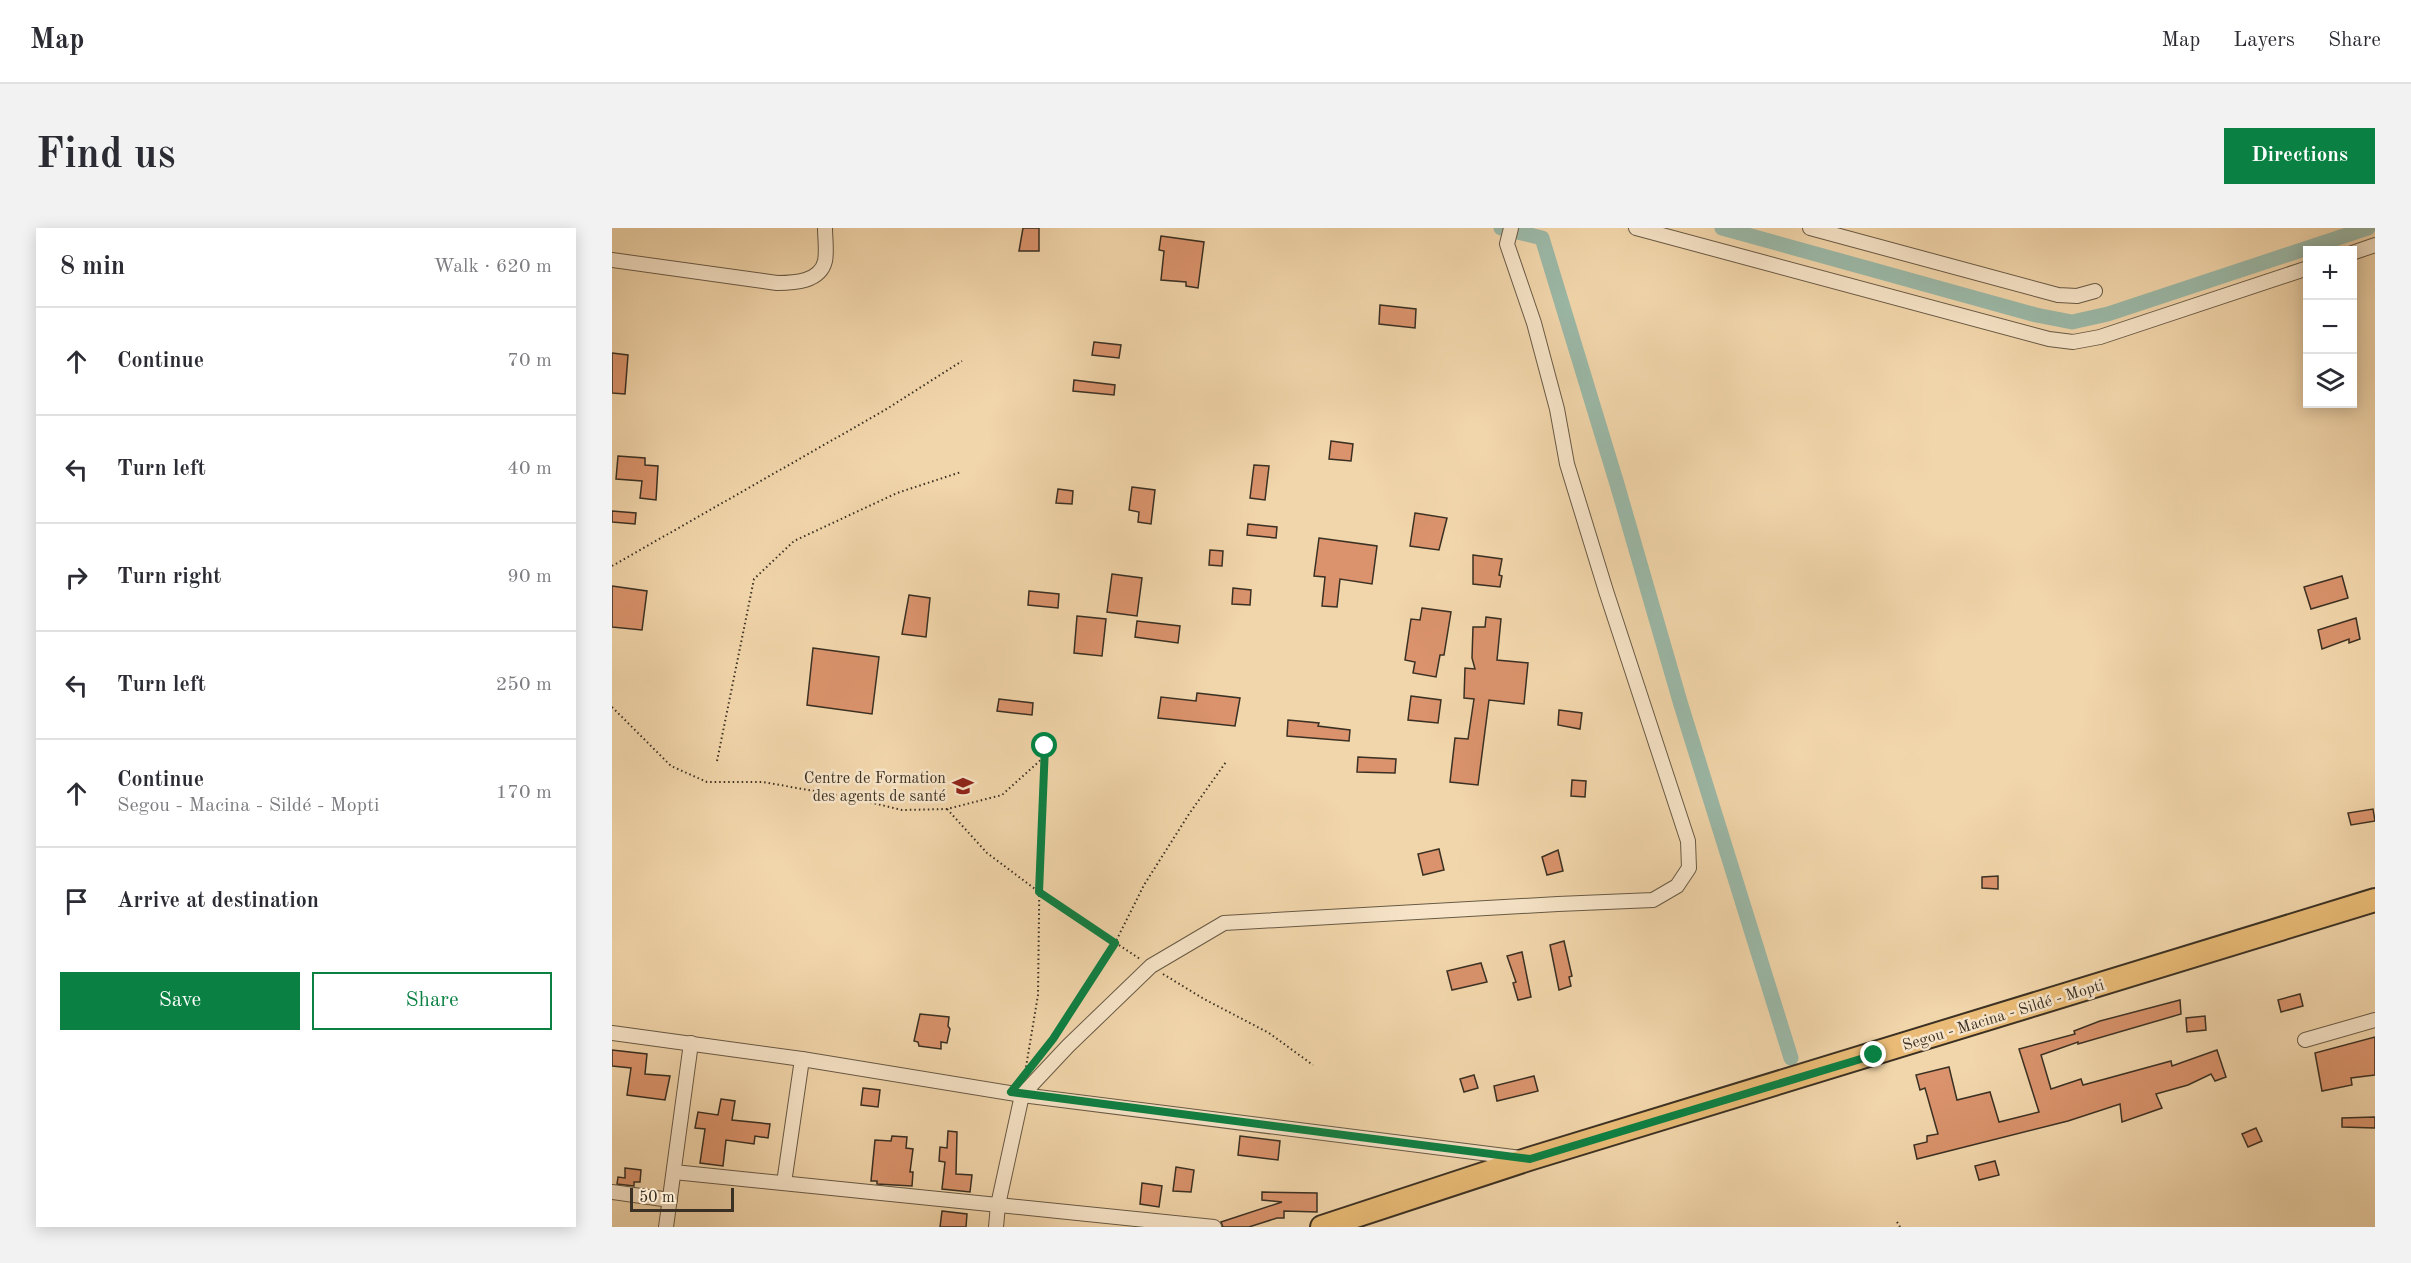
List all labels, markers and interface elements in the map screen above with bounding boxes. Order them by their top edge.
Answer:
text: Map [30,27,84,55]
text: Map [2161,30,2200,51]
text: Layers [2233,30,2295,51]
text: Share [2328,30,2381,51]
button: Directions [2224,128,2375,184]
text: Find us [36,135,175,177]
map controls [2303,246,2357,408]
button: + [2303,246,2357,300]
text: 8 min [60,254,125,280]
text: Walk · 620 m [433,257,552,277]
button: − [2303,300,2357,354]
icon: ahead [60,345,93,378]
text: Continue [117,350,204,372]
text: 70 m [507,351,552,371]
button: layers [2303,354,2357,408]
icon: left [60,453,93,486]
text: Turn left [117,458,206,480]
text: 40 m [507,459,552,479]
icon: right [60,561,93,594]
text: Turn right [117,566,221,588]
text: 90 m [507,567,552,587]
icon: left [60,669,93,702]
text: Turn left [117,674,206,696]
text: 250 m [496,675,552,695]
route start [1031,732,1057,758]
text: Continue [117,769,204,791]
place label: Centre de Formation des agents de santé [804,771,946,805]
school or university icon: Centre de Formation des agents de santé [951,774,975,798]
icon: ahead [60,777,93,810]
text: 170 m [496,783,552,803]
text: Segou - Macina - Sildé - Mopti [117,796,380,816]
icon: arrive [60,885,93,918]
text: Arrive at destination [117,890,319,912]
button: Save [60,972,300,1030]
button: Share [312,972,552,1030]
street label: Segou - Macina - Sildé - Mopti [1901,978,2106,1054]
route end [1860,1041,1886,1067]
scale bar [630,1185,734,1212]
text: 50 m [639,1190,675,1206]

